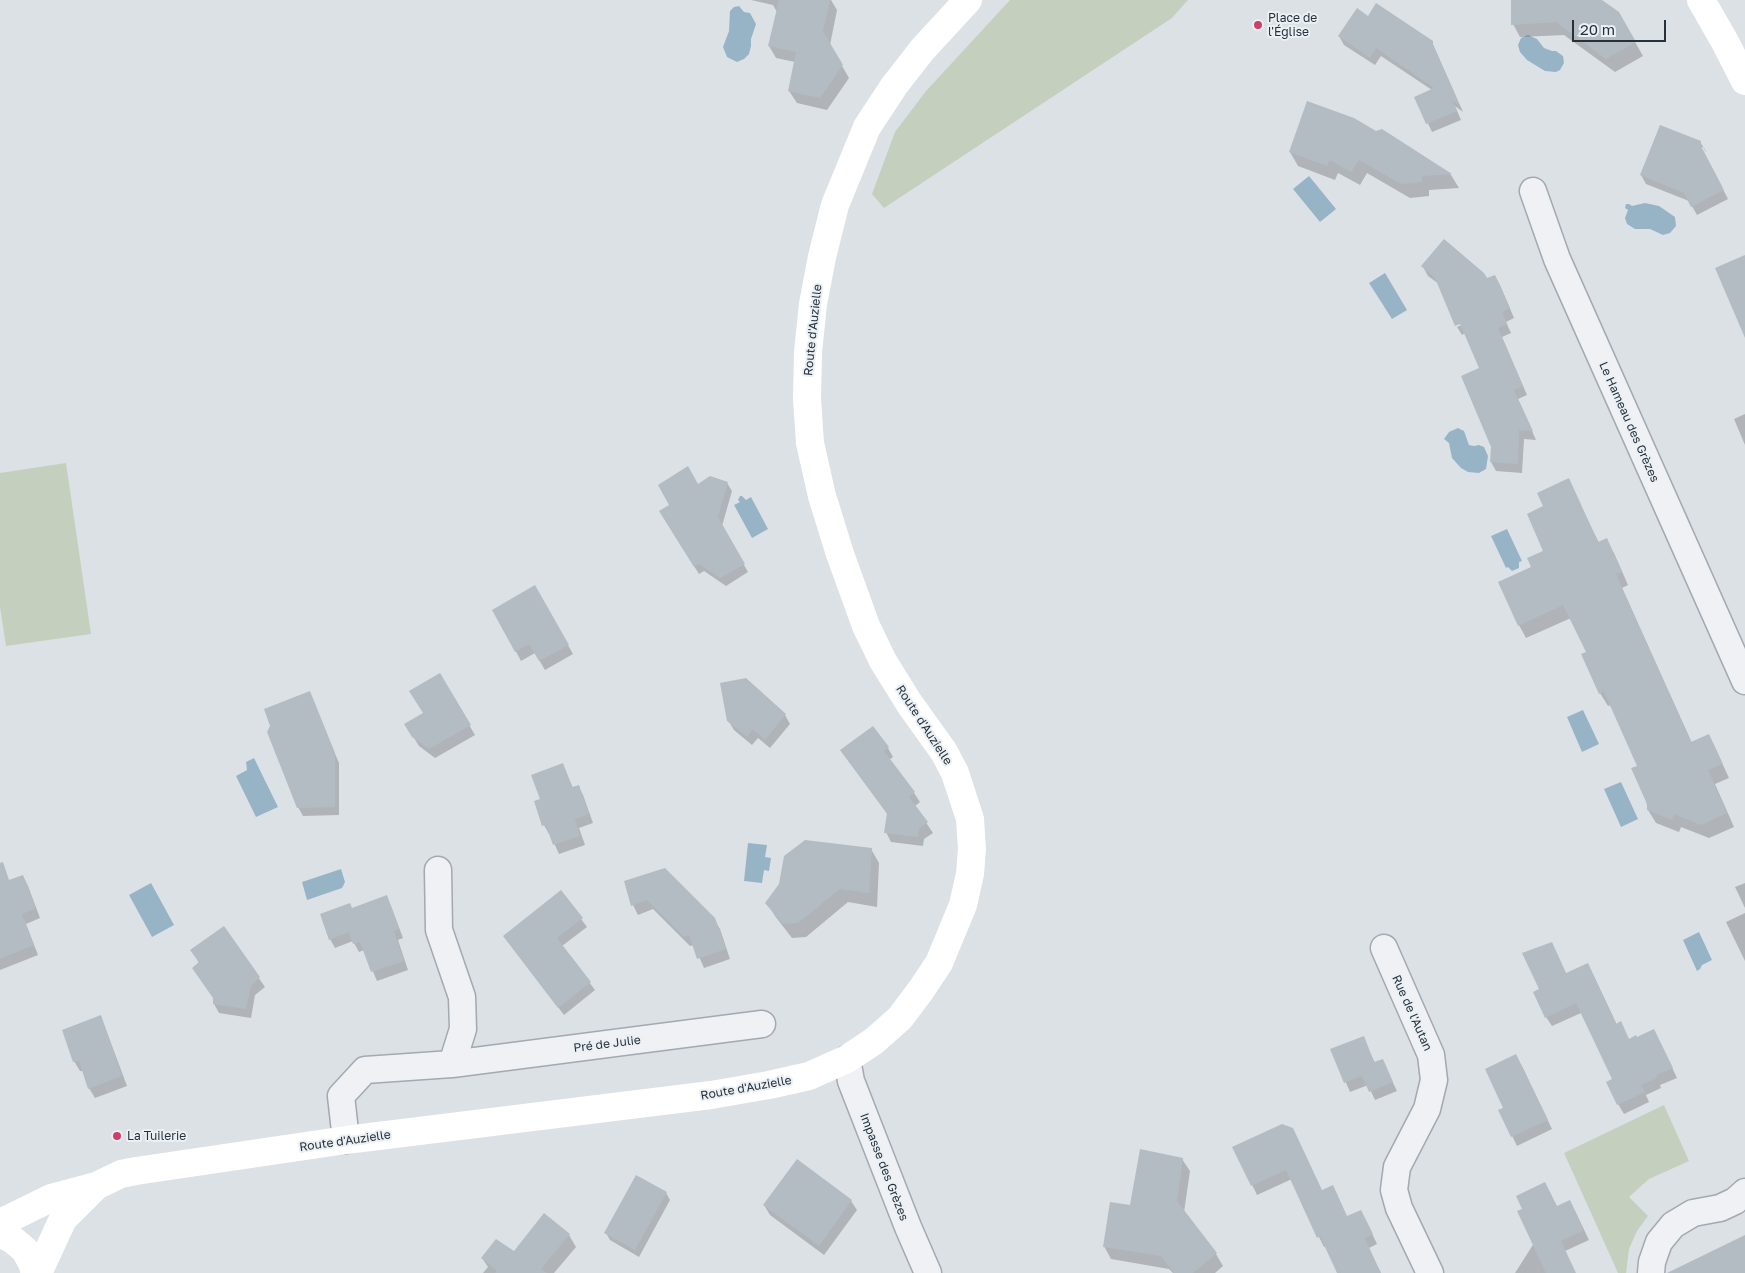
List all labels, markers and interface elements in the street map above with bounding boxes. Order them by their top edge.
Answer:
scale bar [1575,10,1669,42]
place label: Place de l'Église [1268,11,1317,39]
marker: Place de l'Église [1252,19,1264,31]
text: 20 m [1580,20,1615,38]
street label: Route d'Auzielle [801,283,825,377]
street label: Le Hameau des Grèzes [1596,360,1662,484]
street label: Route d'Auzielle [893,682,955,768]
street label: Rue de l'Autan [1389,973,1435,1053]
street label: Pré de Julie [573,1033,641,1055]
street label: Route d'Auzielle [699,1073,793,1103]
street label: Impasse des Grèzes [857,1111,911,1223]
street label: Route d'Auzielle [298,1127,392,1155]
place label: La Tuilerie [127,1129,186,1143]
marker: La Tuilerie [111,1130,123,1142]

